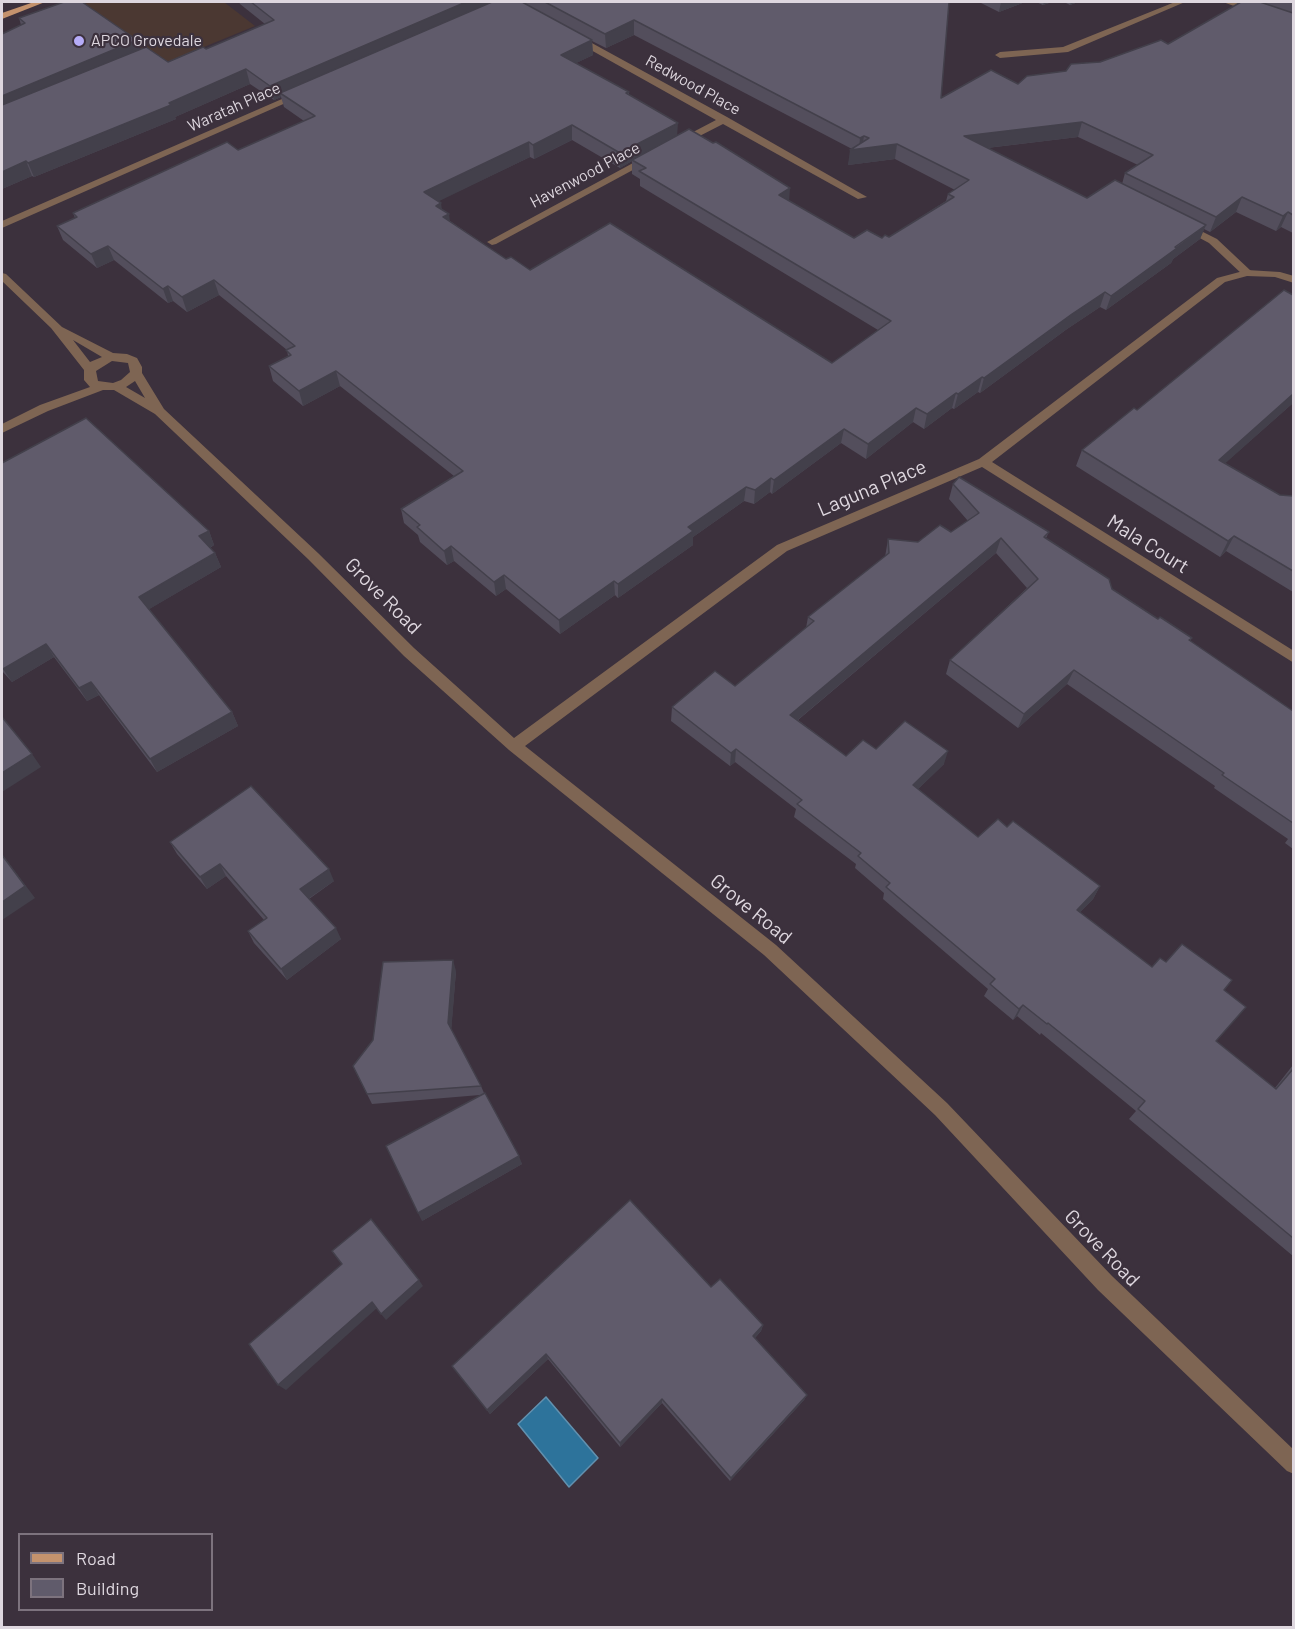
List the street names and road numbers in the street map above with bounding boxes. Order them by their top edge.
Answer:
street label: Redwood Place [642,51,744,119]
street label: Waratah Place [185,78,283,136]
street label: Havenwood Place [527,138,643,212]
street label: Laguna Place [814,454,930,522]
street label: Mala Court [1103,509,1193,579]
street label: Grove Road [340,553,426,639]
street label: Grove Road [705,869,797,949]
street label: Grove Road [1059,1204,1145,1292]

